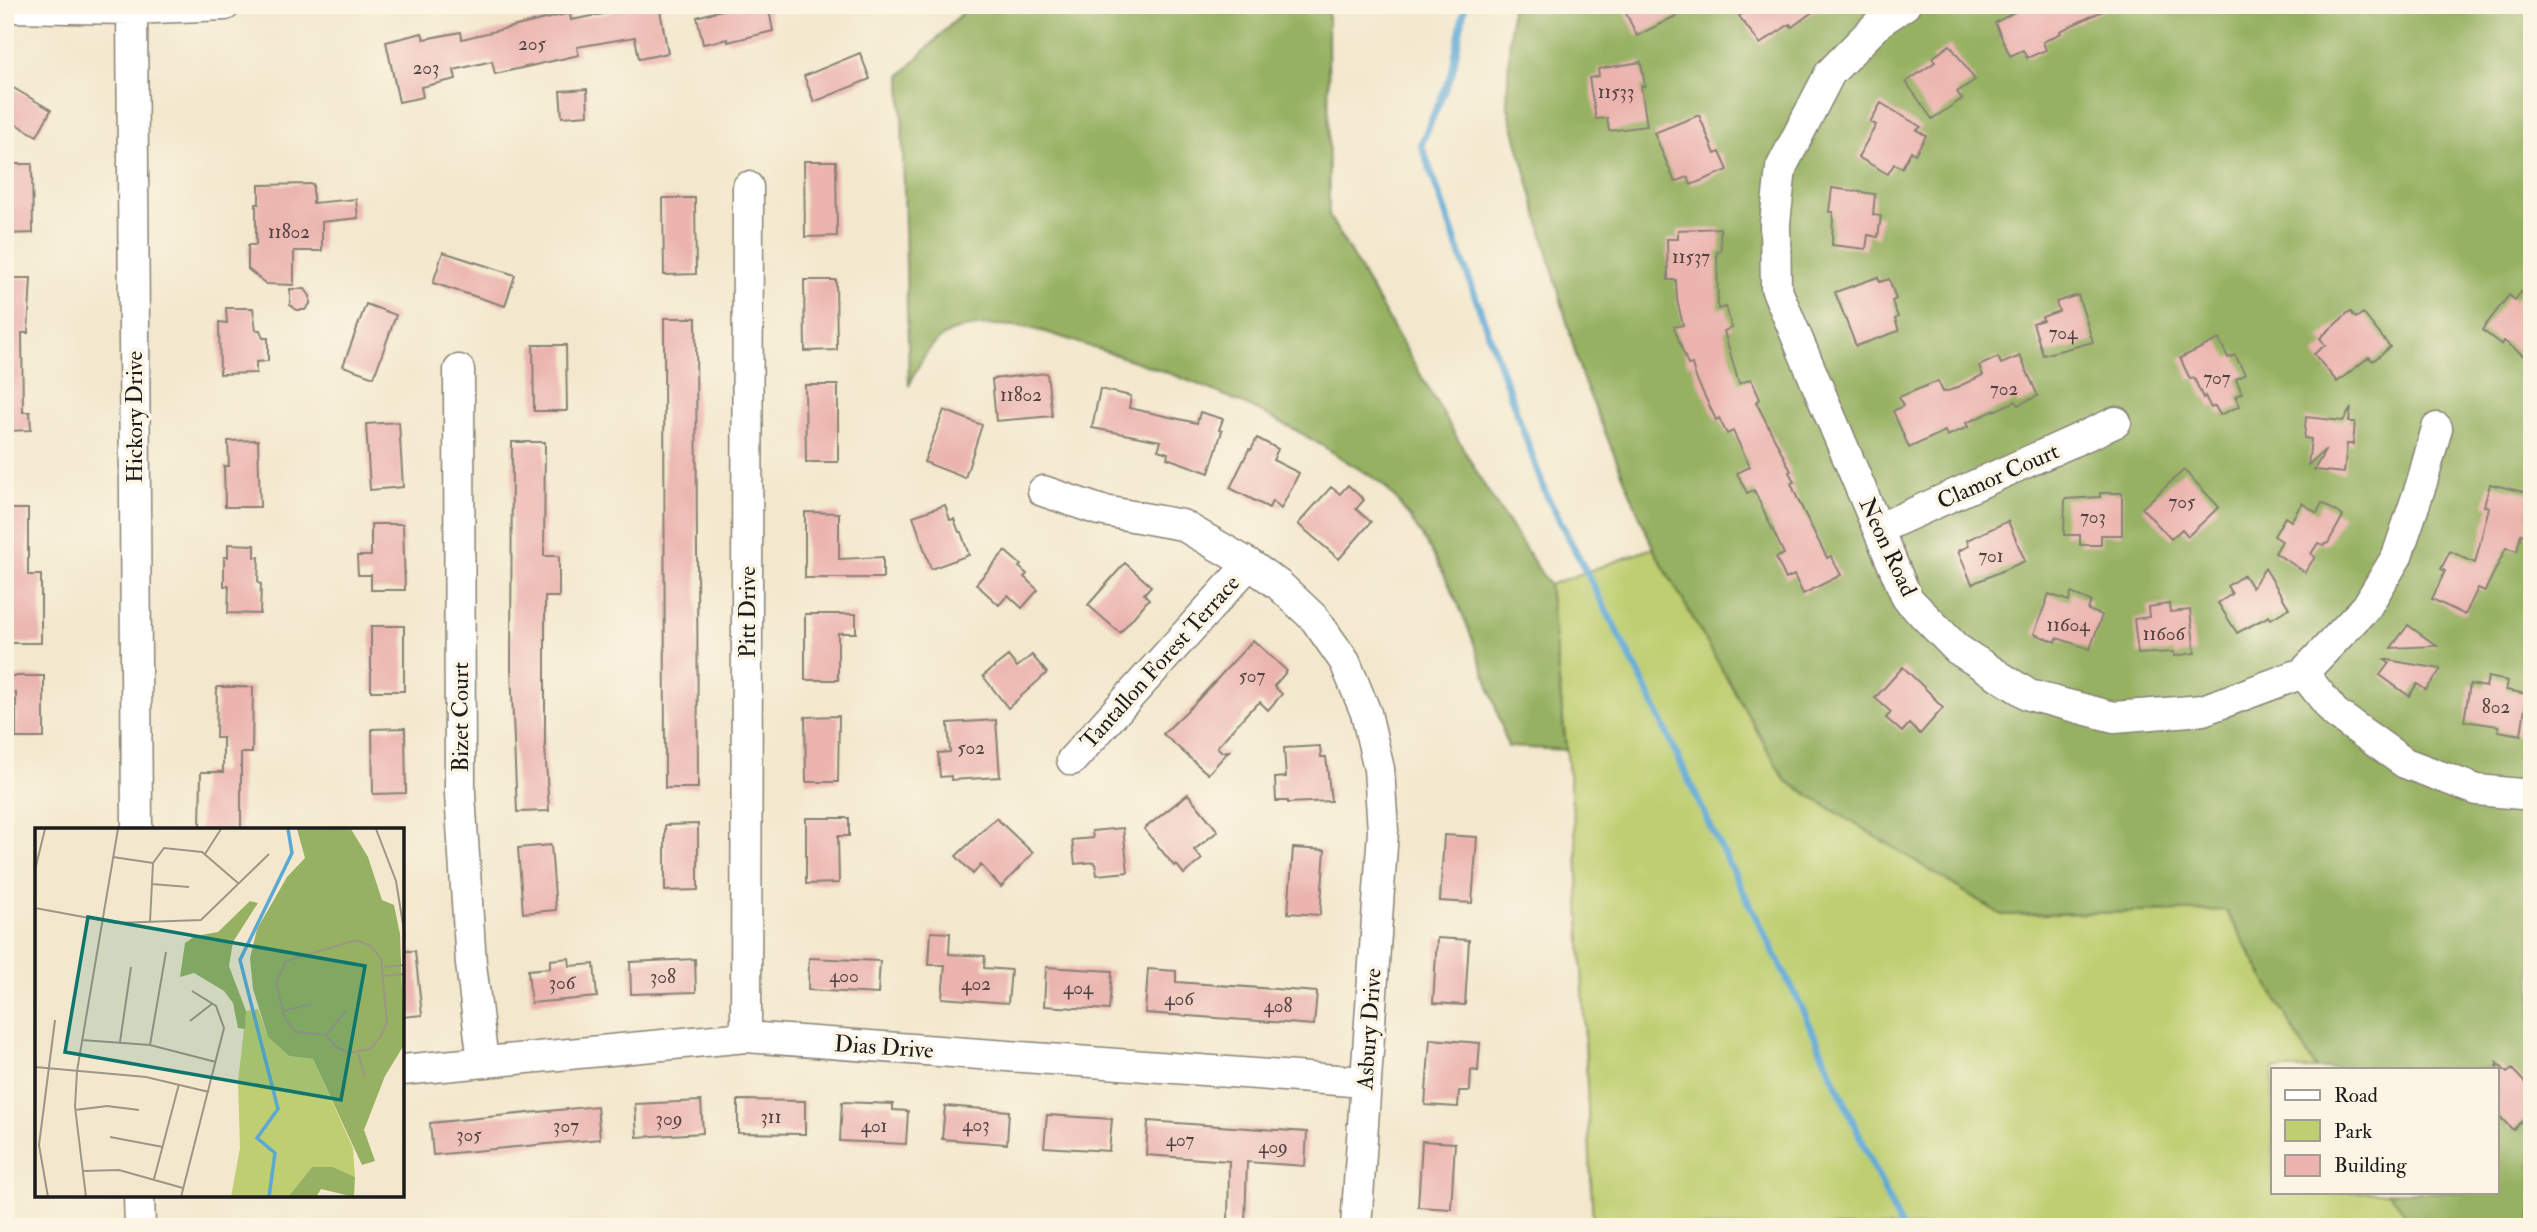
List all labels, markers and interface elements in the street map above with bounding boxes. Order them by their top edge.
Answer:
house number: 205 [518,32,547,56]
house number: 203 [413,56,439,80]
house number: 11533 [1598,80,1634,104]
house number: 11802 [268,220,310,244]
house number: 11537 [1672,245,1710,269]
house number: 704 [2049,321,2078,345]
street label: Hickory Drive [120,351,149,483]
house number: 707 [2203,366,2231,390]
house number: 702 [1990,377,2018,401]
house number: 11802 [1000,383,1042,407]
street label: Clamor Court [1933,436,2063,516]
house number: 705 [2169,490,2196,514]
street label: Neon Road [1853,493,1923,601]
house number: 703 [2080,505,2106,529]
house number: 701 [1978,544,2004,568]
street label: Pitt Drive [733,566,762,658]
street label: Tantallon Forest Terrace [1074,569,1246,755]
house number: 11604 [2047,613,2090,637]
house number: 11606 [2143,622,2187,646]
street label: Bizet Court [446,662,475,772]
house number: 507 [1239,664,1266,688]
house number: 802 [2482,695,2510,719]
house number: 502 [957,736,985,760]
inset map [35,828,404,1197]
house number: 400 [829,964,859,988]
house number: 308 [650,965,676,989]
street label: Asbury Drive [1350,967,1388,1092]
house number: 306 [549,971,577,995]
house number: 402 [961,972,991,996]
house number: 404 [1063,976,1094,1000]
house number: 406 [1164,987,1195,1011]
house number: 408 [1264,994,1293,1018]
street label: Dias Drive [833,1029,935,1065]
legend [2271,1068,2498,1194]
text: Road [2334,1082,2379,1109]
house number: 311 [761,1105,781,1129]
house number: 309 [656,1107,682,1131]
house number: 403 [962,1113,990,1137]
house number: 307 [553,1114,579,1138]
house number: 401 [861,1114,887,1138]
text: Park [2334,1118,2372,1145]
house number: 305 [456,1123,482,1147]
house number: 407 [1166,1128,1195,1152]
house number: 409 [1258,1135,1288,1159]
text: Building [2334,1152,2407,1179]

